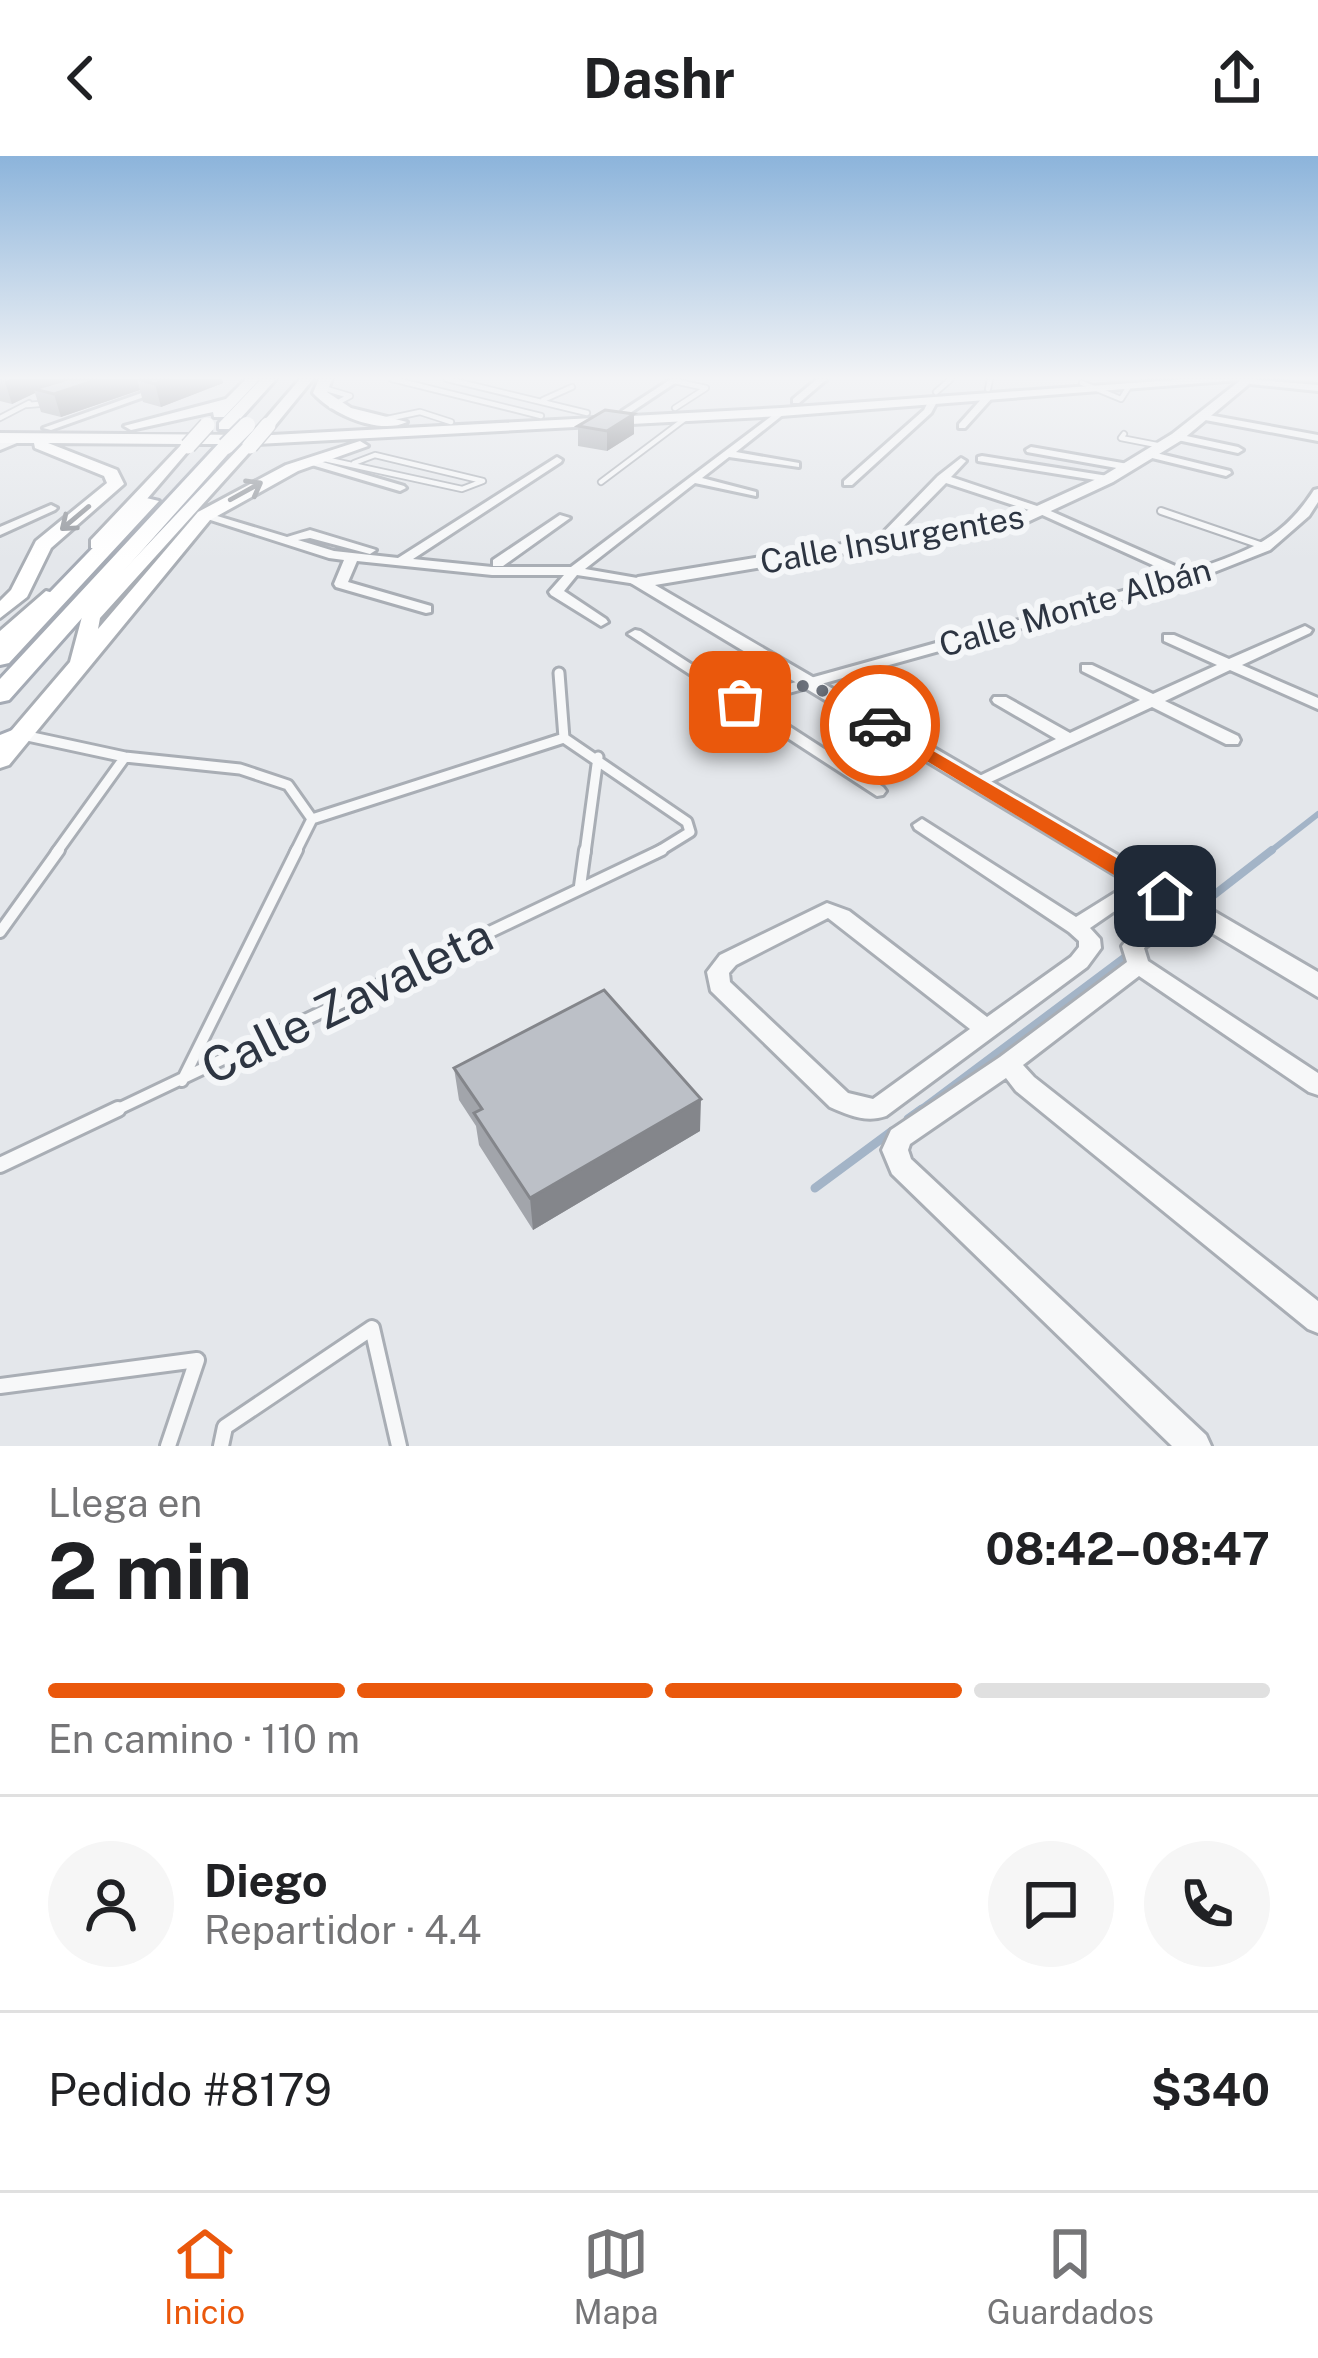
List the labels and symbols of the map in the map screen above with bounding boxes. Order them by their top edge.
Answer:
one-way arrow [228,479,263,502]
street label: Calle Insurgentes [757,497,1027,581]
one-way arrow [60,504,92,530]
street label: Calle Monte Albán [935,550,1215,664]
pin [689,651,791,753]
courier [820,665,940,785]
pin [1114,845,1216,947]
street label: Calle Zavaleta [192,906,501,1095]

